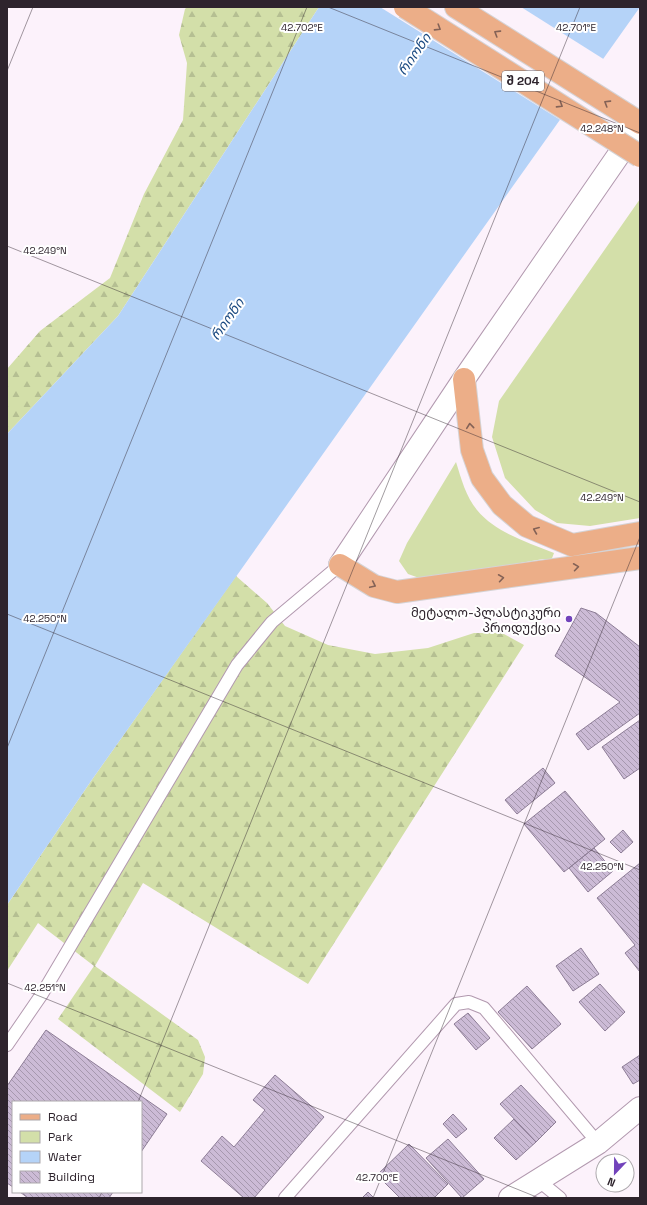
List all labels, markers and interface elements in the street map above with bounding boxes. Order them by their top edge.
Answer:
text: 42.702°E [281,21,323,34]
text: 42.701°E [556,21,596,34]
one-way arrow [434,23,441,31]
water label: რიონი [393,29,435,78]
one-way arrow [494,30,501,38]
road number: შ 204 [502,71,544,91]
one-way arrow [556,100,563,108]
one-way arrow [604,100,611,107]
text: 42.248°N [580,122,624,135]
text: 42.249°N [23,244,67,257]
water label: რიონი [206,294,248,343]
one-way arrow [465,423,474,429]
text: 42.249°N [580,491,624,504]
one-way arrow [533,527,541,535]
one-way arrow [573,563,579,572]
one-way arrow [498,574,504,583]
one-way arrow [369,580,376,588]
place label: მეტალო-პლასტიკური პროდუქცია [411,604,561,636]
text: 42.250°N [23,612,67,625]
marker: მეტალო-პლასტიკური პროდუქცია [564,614,574,624]
text: 42.250°N [580,860,624,873]
text: 42.251°N [24,981,66,994]
legend [12,1101,142,1193]
text: Road [48,1109,77,1125]
text: Park [48,1129,73,1145]
text: Water [48,1149,82,1165]
north arrow [595,1153,635,1193]
text: Building [48,1169,95,1185]
text: 42.700°E [356,1171,399,1184]
text: N [605,1174,617,1190]

